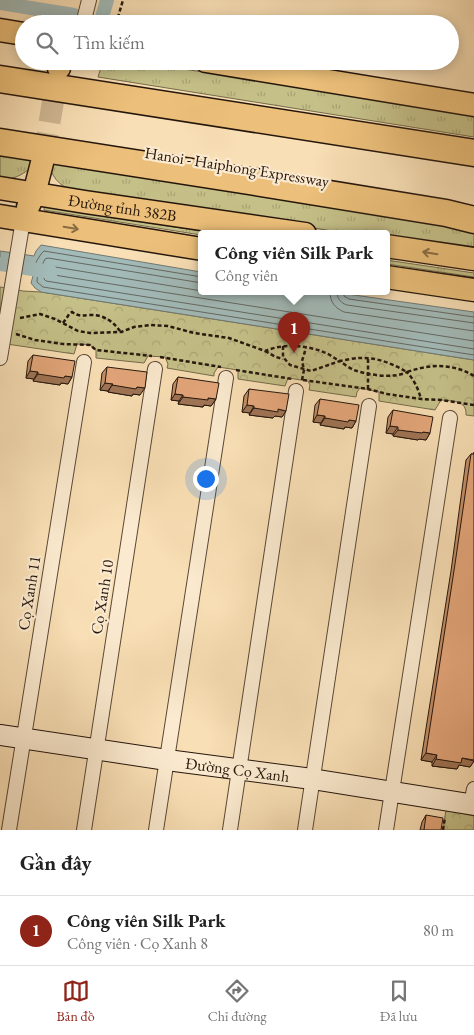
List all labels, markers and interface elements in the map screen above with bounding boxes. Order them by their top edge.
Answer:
search box [15,15,459,70]
icon: search [33,29,61,57]
text: Tìm kiếm [73,30,145,55]
street label: Hanoi - Haiphong Expressway [143,142,332,192]
street label: Đường tỉnh 382B [67,189,178,226]
one-way arrow [63,223,79,233]
popup [198,230,390,295]
text: Công viên Silk Park [215,240,373,265]
one-way arrow [423,247,439,257]
text: Công viên [215,265,278,286]
pin: 1 [278,312,310,353]
your location [193,466,219,492]
street label: Cọ Xanh 11 [13,554,45,632]
street label: Cọ Xanh 10 [86,558,118,636]
street label: Đường Cọ Xanh [184,752,291,786]
text: Gần đây [20,849,92,876]
text: Công viên Silk Park [67,908,226,933]
text: 1 [32,920,40,941]
text: 80 m [423,920,454,941]
text: Công viên · Cọ Xanh 8 [67,933,208,954]
tab: Bản đồ [57,977,95,1025]
tab: Chỉ đường [208,977,267,1025]
tab: Đã lưu [380,977,417,1025]

